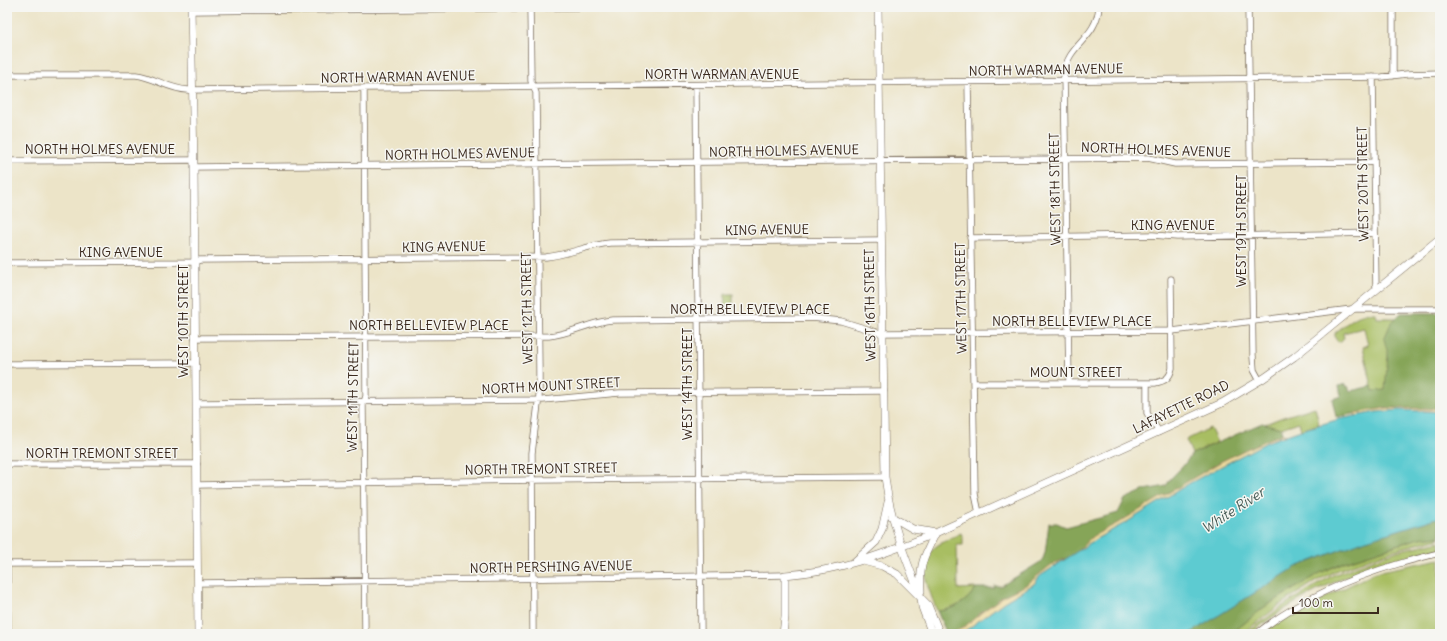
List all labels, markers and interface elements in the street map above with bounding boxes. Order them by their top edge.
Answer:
street label: NORTH WARMAN AVENUE [969,60,1124,80]
street label: NORTH WARMAN AVENUE [645,66,800,83]
street label: NORTH WARMAN AVENUE [321,67,476,87]
street label: WEST 20TH STREET [1353,126,1373,242]
street label: WEST 18TH STREET [1046,132,1064,245]
street label: NORTH HOLMES AVENUE [1081,139,1232,161]
street label: NORTH HOLMES AVENUE [25,141,176,158]
street label: NORTH HOLMES AVENUE [709,141,860,161]
street label: NORTH HOLMES AVENUE [385,144,536,164]
street label: WEST 19TH STREET [1233,175,1250,287]
street label: KING AVENUE [1131,217,1216,234]
street label: KING AVENUE [725,221,810,239]
street label: KING AVENUE [402,238,487,256]
street label: WEST 17TH STREET [952,242,970,354]
street label: KING AVENUE [79,244,164,261]
street label: WEST 16TH STREET [861,248,879,361]
street label: WEST 12TH STREET [518,252,536,364]
street label: WEST 10TH STREET [175,264,192,378]
street label: NORTH BELLEVIEW PLACE [670,301,830,318]
street label: NORTH BELLEVIEW PLACE [992,313,1152,330]
street label: NORTH BELLEVIEW PLACE [349,317,509,334]
street label: WEST 14TH STREET [679,328,696,440]
street label: WEST 11TH STREET [344,341,362,452]
street label: MOUNT STREET [1030,364,1123,381]
street label: NORTH MOUNT STREET [481,374,621,398]
street label: LAFAYETTE ROAD [1130,376,1232,438]
street label: NORTH TREMONT STREET [26,445,179,462]
street label: NORTH TREMONT STREET [464,459,618,479]
water label: White River [1198,482,1270,537]
street label: NORTH PERSHING AVENUE [469,557,633,577]
scale bar [1293,589,1378,615]
text: 100 m [1299,595,1333,610]

